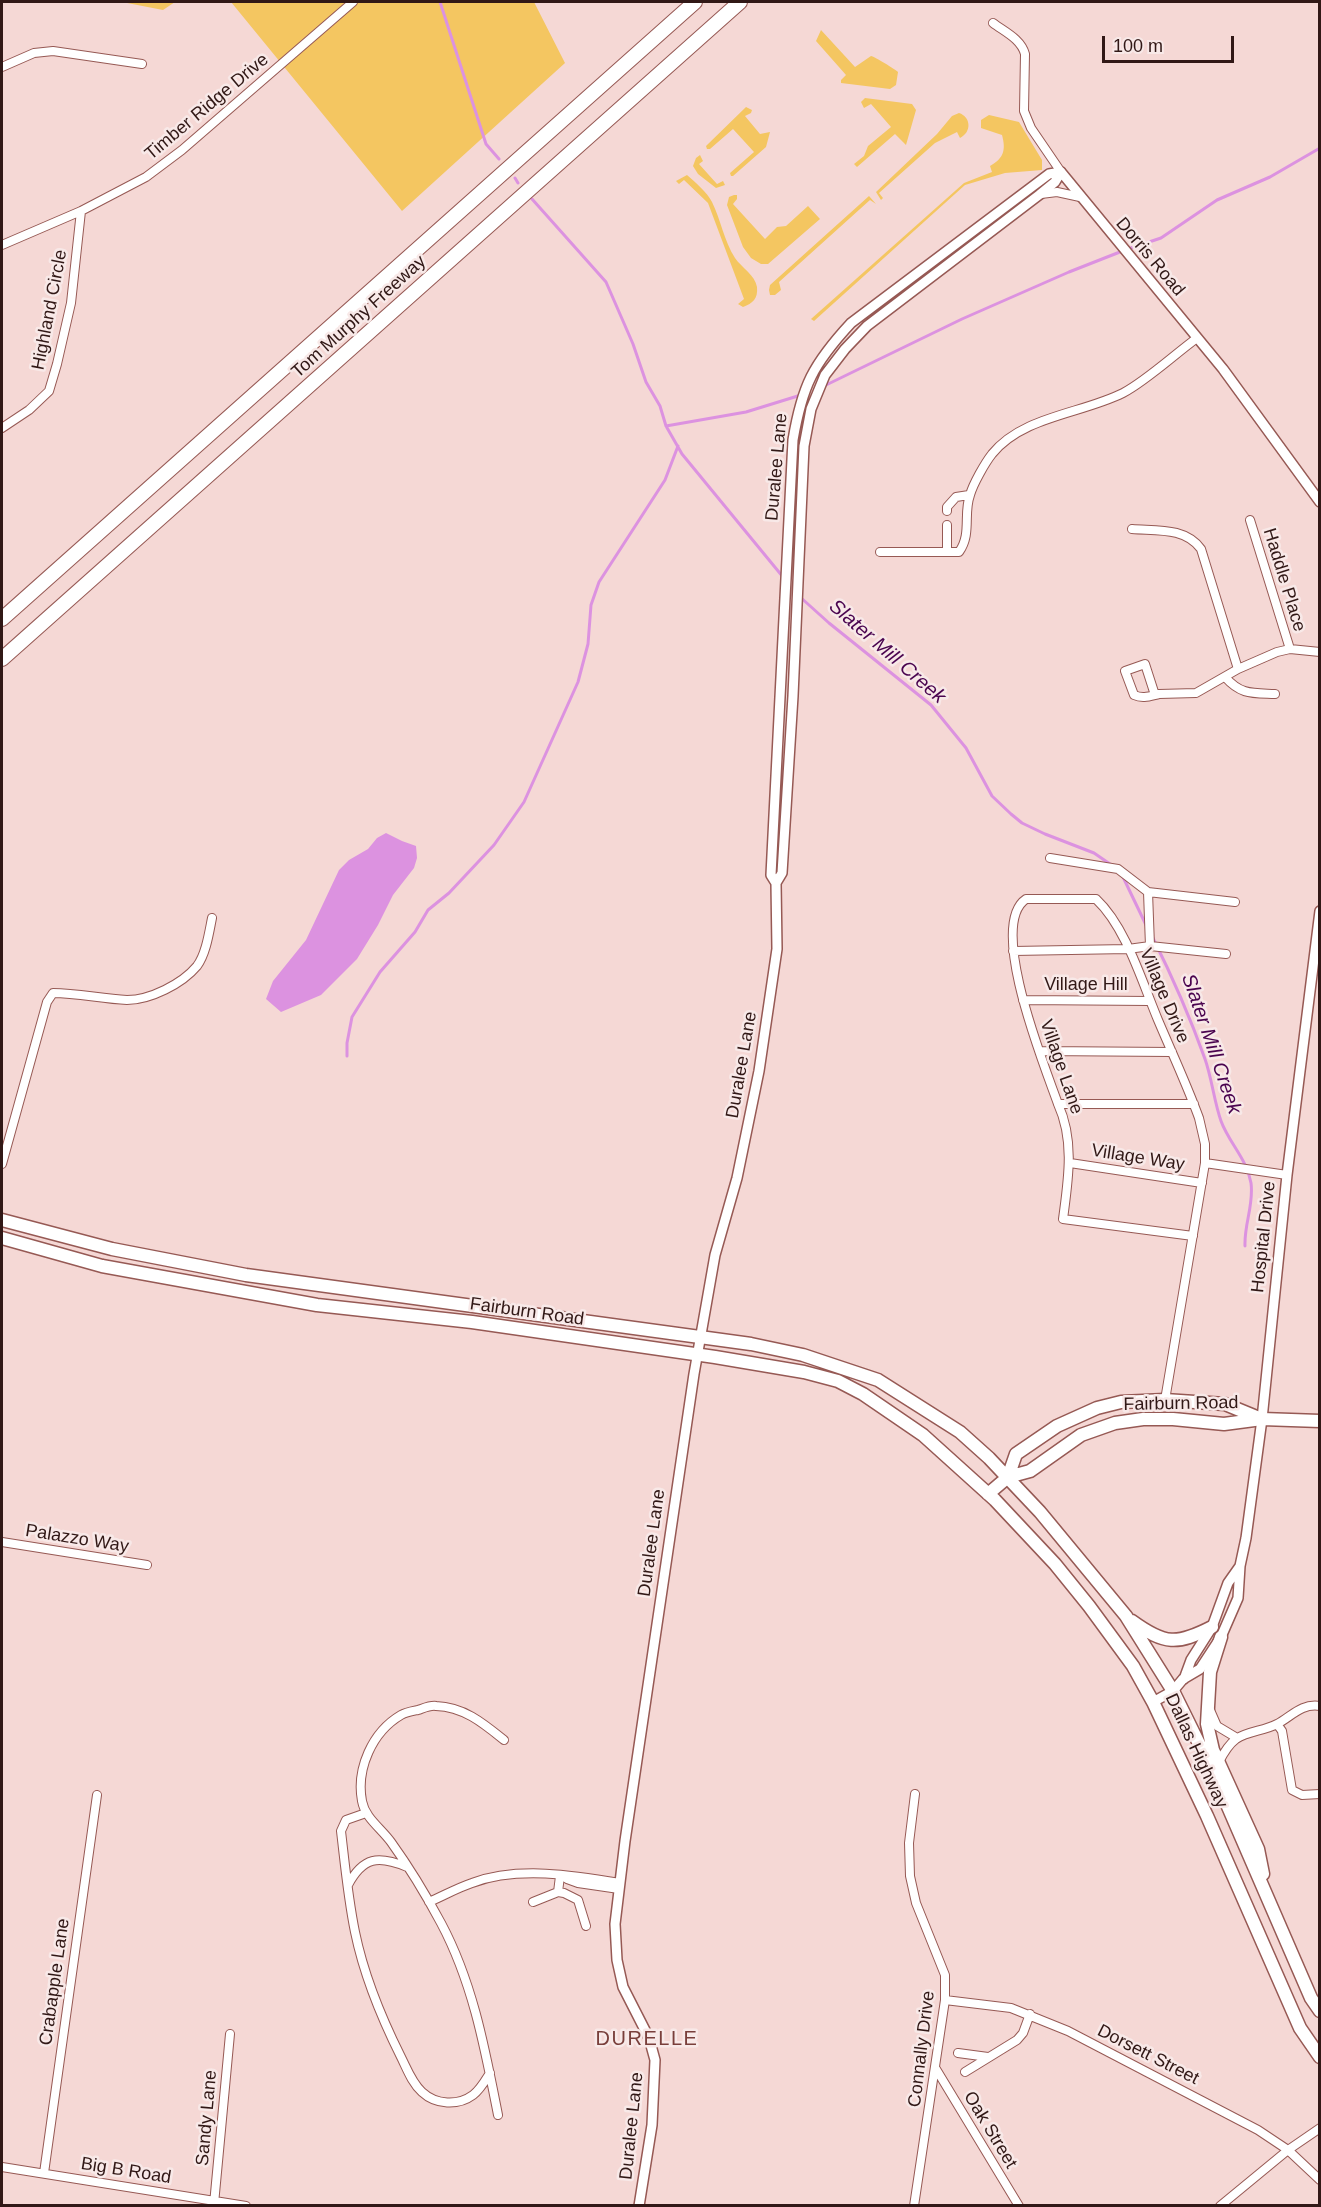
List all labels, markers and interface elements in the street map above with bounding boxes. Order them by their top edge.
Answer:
scale bar [1105,24,1237,62]
text: 100 m [1113,36,1163,56]
street label: Timber Ridge Drive [141,49,273,165]
street label: Dorris Road [1111,213,1189,301]
street label: Highland Circle [28,248,72,372]
street label: Tom Murphy Freeway [287,251,431,383]
street label: Duralee Lane [762,412,792,522]
street label: Haddle Place [1258,526,1310,634]
water label: Slater Mill Creek [824,595,950,709]
street label: Village Drive [1134,945,1194,1047]
water label: Slater Mill Creek [1176,971,1246,1117]
street label: Village Hill [1044,974,1128,996]
street label: Duralee Lane [722,1010,762,1120]
street label: Village Lane [1035,1017,1087,1117]
street label: Village Way [1090,1140,1186,1176]
street label: Hospital Drive [1247,1180,1281,1294]
street label: Fairburn Road [469,1293,585,1331]
street label: Fairburn Road [1123,1392,1239,1416]
street label: Duralee Lane [634,1488,670,1598]
street label: Palazzo Way [24,1520,130,1558]
street label: Dallas Highway [1160,1690,1232,1812]
street label: Crabapple Lane [35,1917,75,2047]
street label: Connally Drive [904,1990,940,2108]
street label: Dorsett Street [1094,2020,1202,2090]
district label: DURELLE [596,2027,698,2051]
street label: Sandy Lane [192,2069,222,2167]
street label: Duralee Lane [616,2071,648,2181]
street label: Oak Street [959,2088,1021,2172]
street label: Big B Road [79,2153,173,2189]

